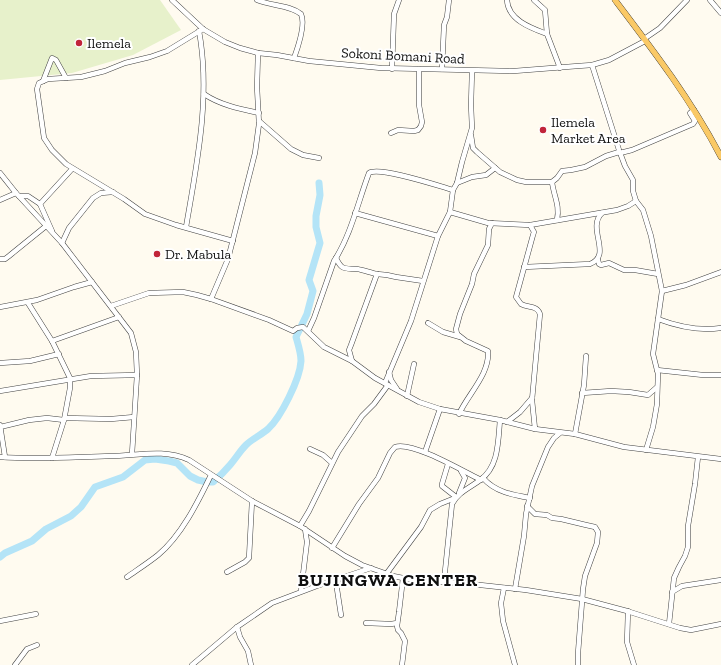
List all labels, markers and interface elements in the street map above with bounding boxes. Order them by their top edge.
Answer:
place label: Ilemela [87,35,131,52]
marker: Ilemela [74,38,84,48]
street label: Sokoni Bomani Road [341,44,466,68]
place label: Ilemela Market Area [551,114,626,147]
marker: Ilemela Market Area [538,125,548,135]
place label: Dr. Mabula [165,246,231,263]
marker: Dr. Mabula [152,249,162,259]
district label: BUJINGWA CENTER [298,569,478,591]

